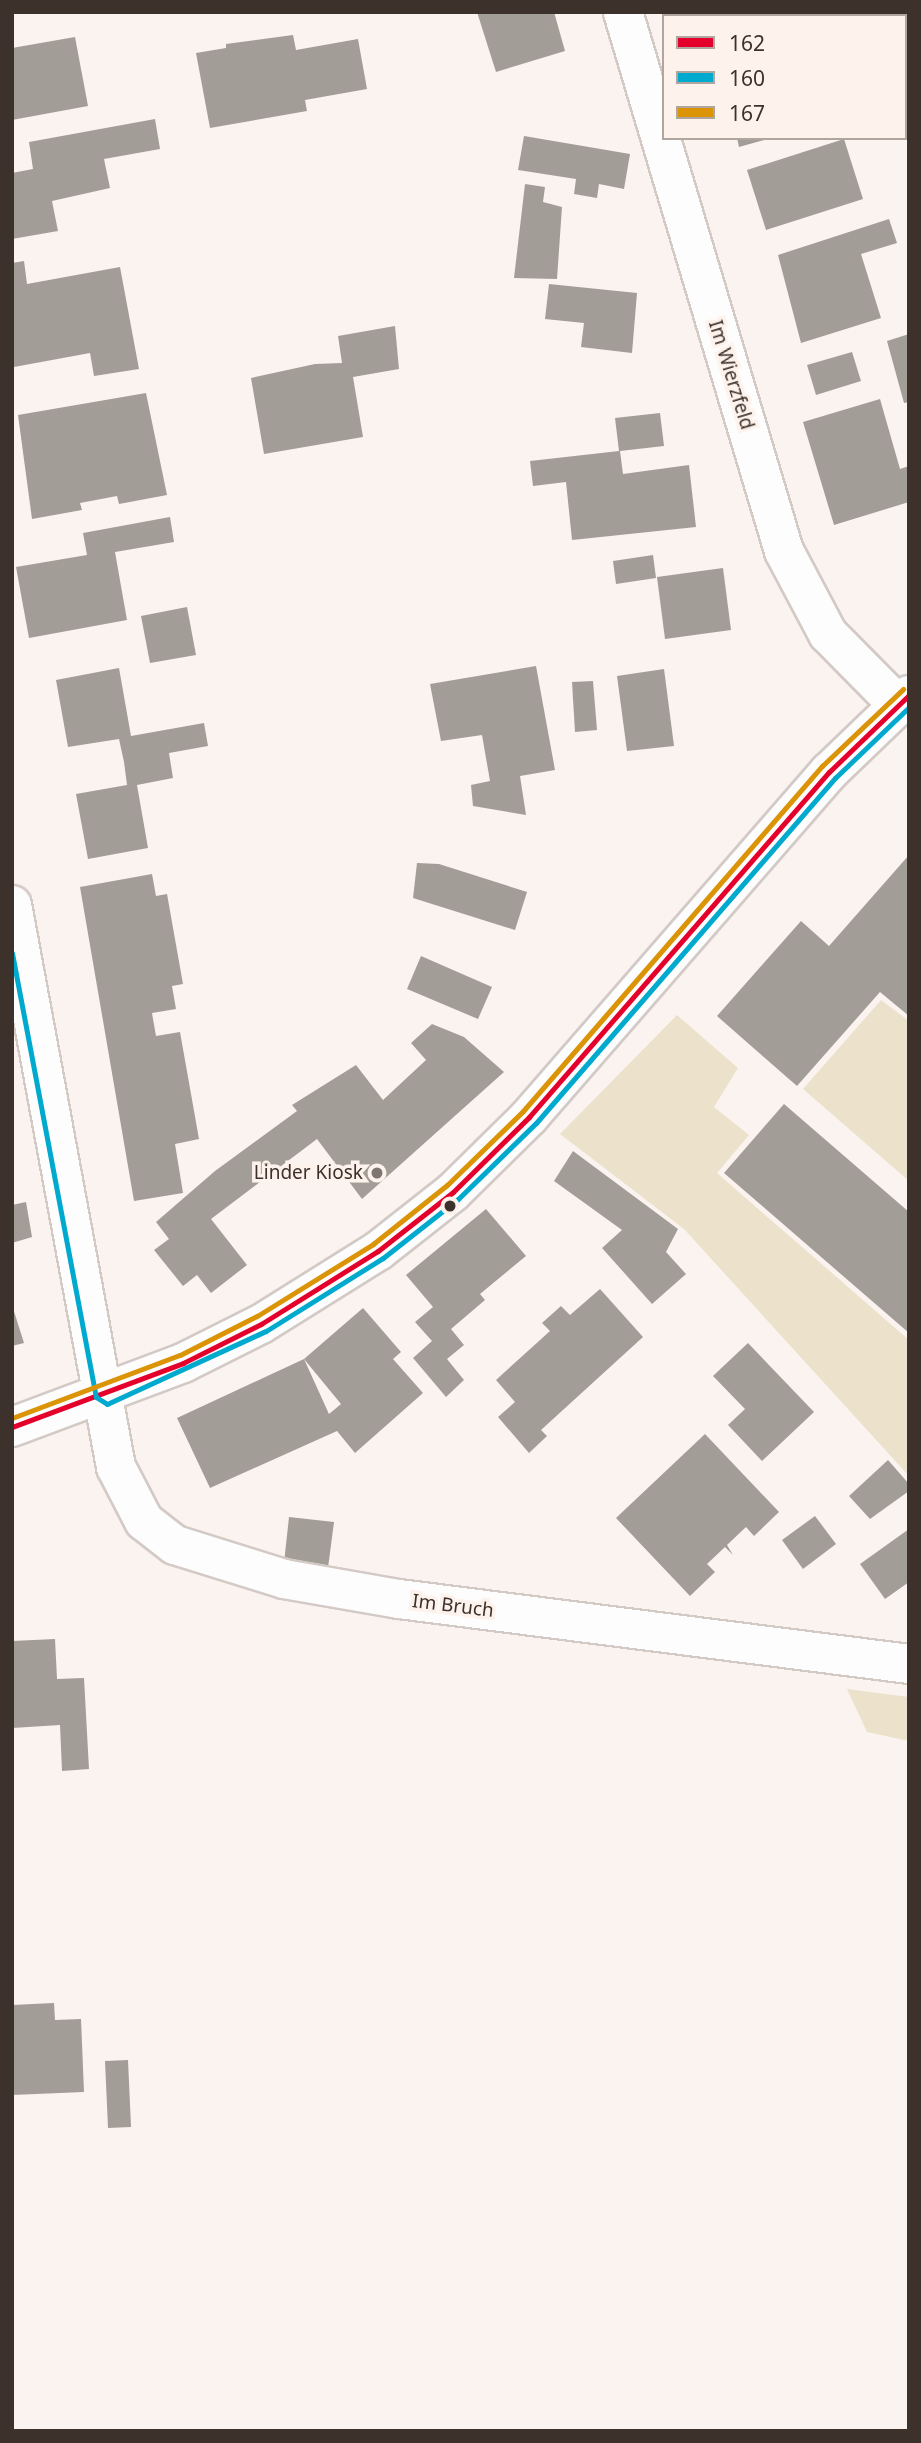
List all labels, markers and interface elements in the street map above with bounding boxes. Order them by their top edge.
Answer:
legend [662,14,907,140]
text: 162 [729,29,765,57]
text: 160 [729,64,765,92]
text: 167 [729,99,765,127]
street label: Im Wierzfeld [704,318,758,432]
place label: Linder Kiosk [254,1162,363,1184]
marker: Linder Kiosk [369,1165,385,1181]
unlabelled marker [443,1199,457,1213]
street label: Im Bruch [411,1590,495,1622]

